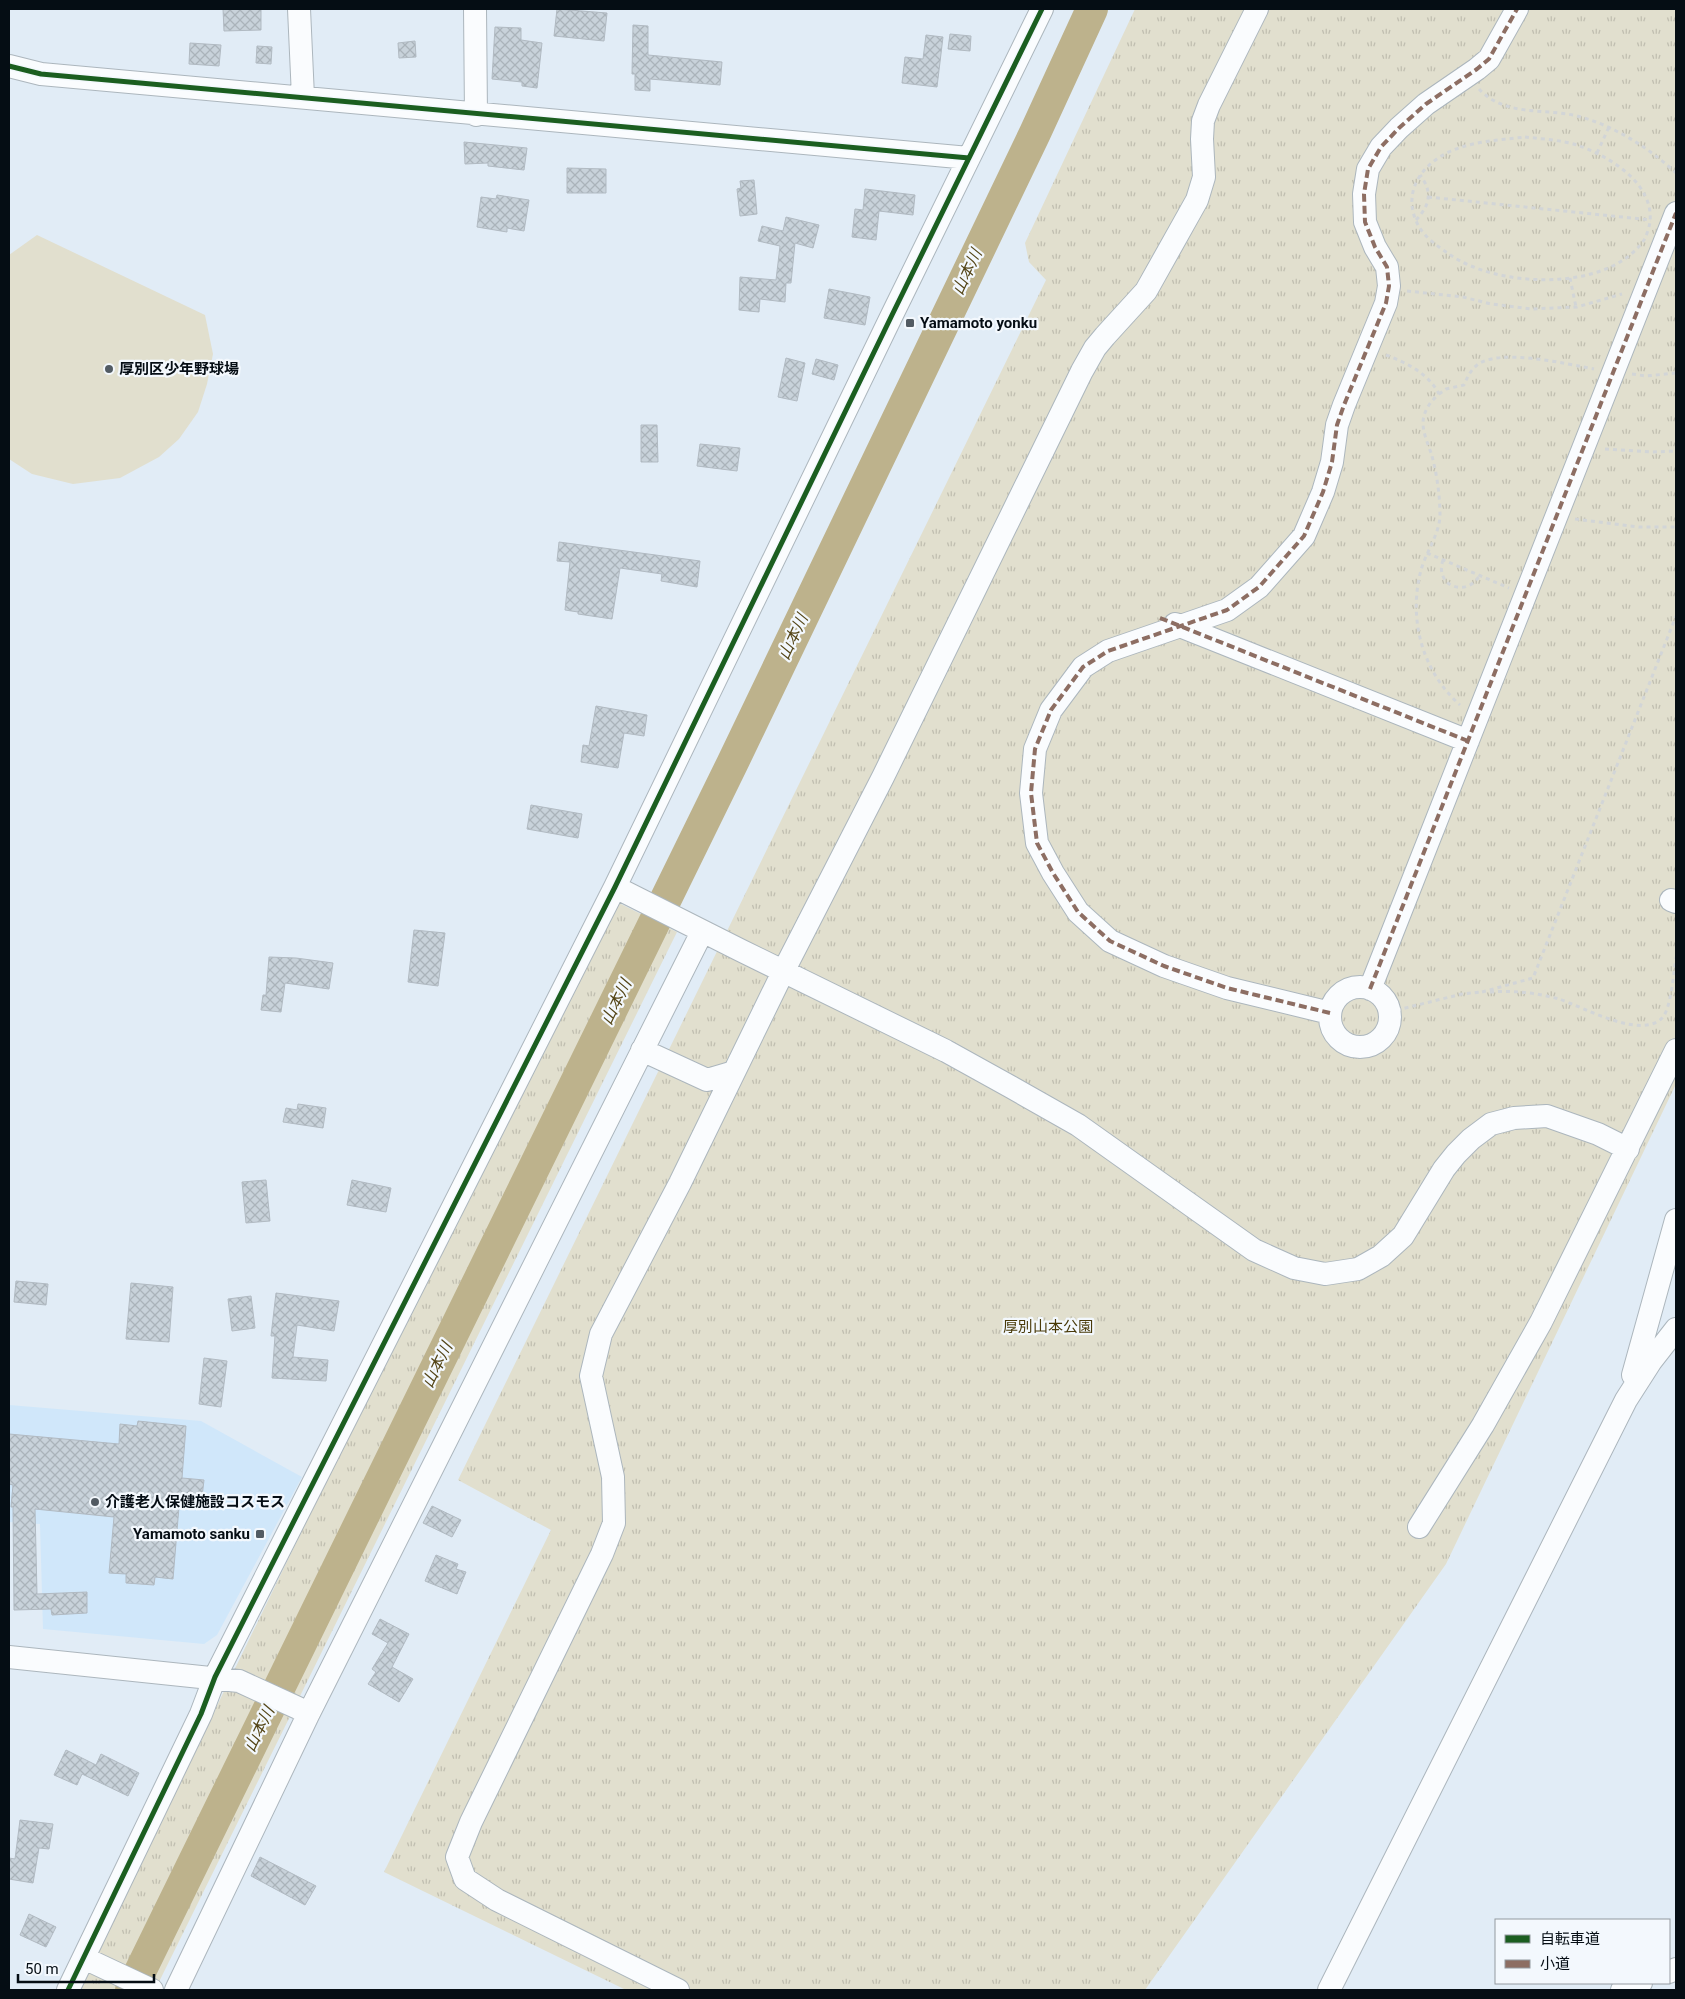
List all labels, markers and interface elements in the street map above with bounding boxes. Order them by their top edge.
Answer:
water label: 山本川 [948,244,987,298]
place label: Yamamoto yonku [920,314,1037,332]
marker: Yamamoto yonku [904,317,916,329]
place label: 厚別区少年野球場 [119,360,239,378]
marker: 厚別区少年野球場 [103,363,115,375]
water label: 山本川 [774,609,813,663]
water label: 山本川 [597,974,636,1028]
park label: 厚別山本公園 [1003,1318,1093,1336]
water label: 山本川 [418,1337,457,1391]
place label: 介護老人保健施設コスモス [105,1493,285,1511]
marker: 介護老人保健施設コスモス [89,1496,101,1508]
place label: Yamamoto sanku [133,1525,250,1543]
marker: Yamamoto sanku [254,1528,266,1540]
water label: 山本川 [240,1701,279,1755]
legend [1495,1919,1670,1984]
text: 自転車道 [1540,1930,1600,1948]
scale bar [18,1952,154,1984]
text: 小道 [1540,1955,1570,1973]
text: 50 m [25,1960,59,1978]

